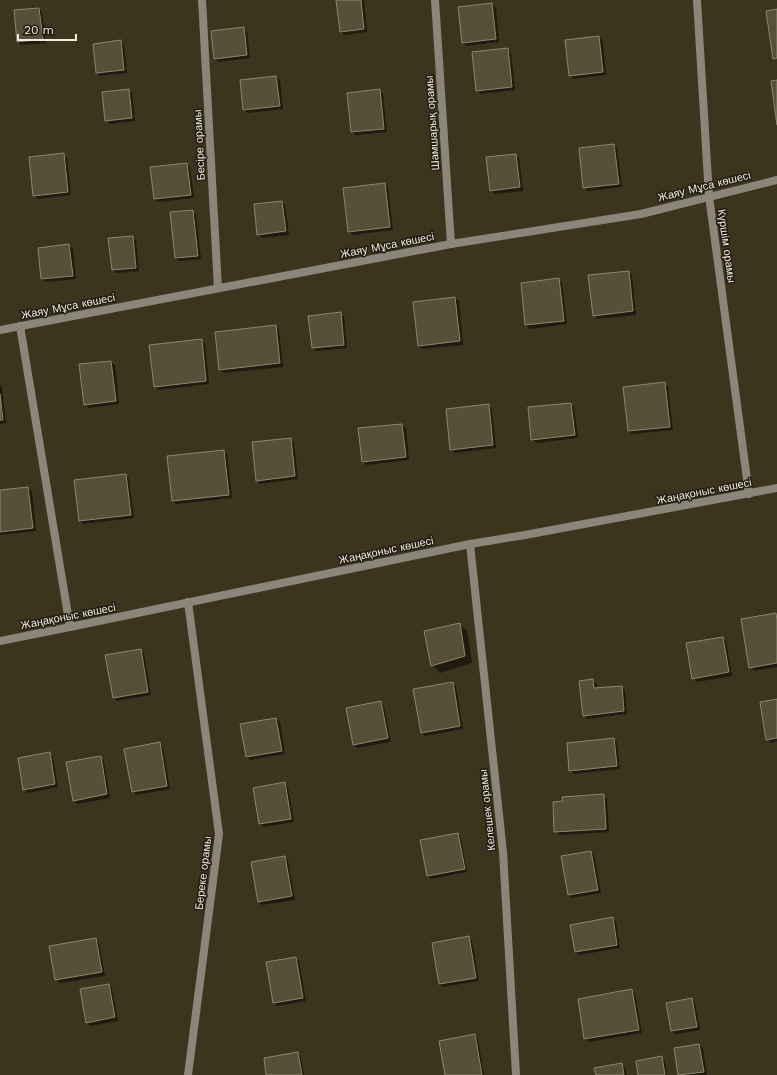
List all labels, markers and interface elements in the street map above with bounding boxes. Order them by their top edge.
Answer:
scale bar [18,16,76,42]
text: 20 m [24,23,54,37]
street label: Шамшарық орамы [423,75,442,171]
street label: Бесіре орамы [191,109,208,181]
street label: Жаяу Мұса көшесі [656,169,752,204]
street label: Күршім орамы [715,208,738,284]
street label: Жаяу Мұса көшесі [339,230,435,261]
street label: Жаяу Мұса көшесі [20,291,116,322]
street label: Жаңақоныс көшесі [655,476,753,507]
street label: Жаңақоныс көшесі [338,534,435,567]
street label: Жаңақоныс көшесі [19,601,117,632]
street label: Келешек орамы [477,768,498,851]
street label: Береке орамы [193,835,214,911]

